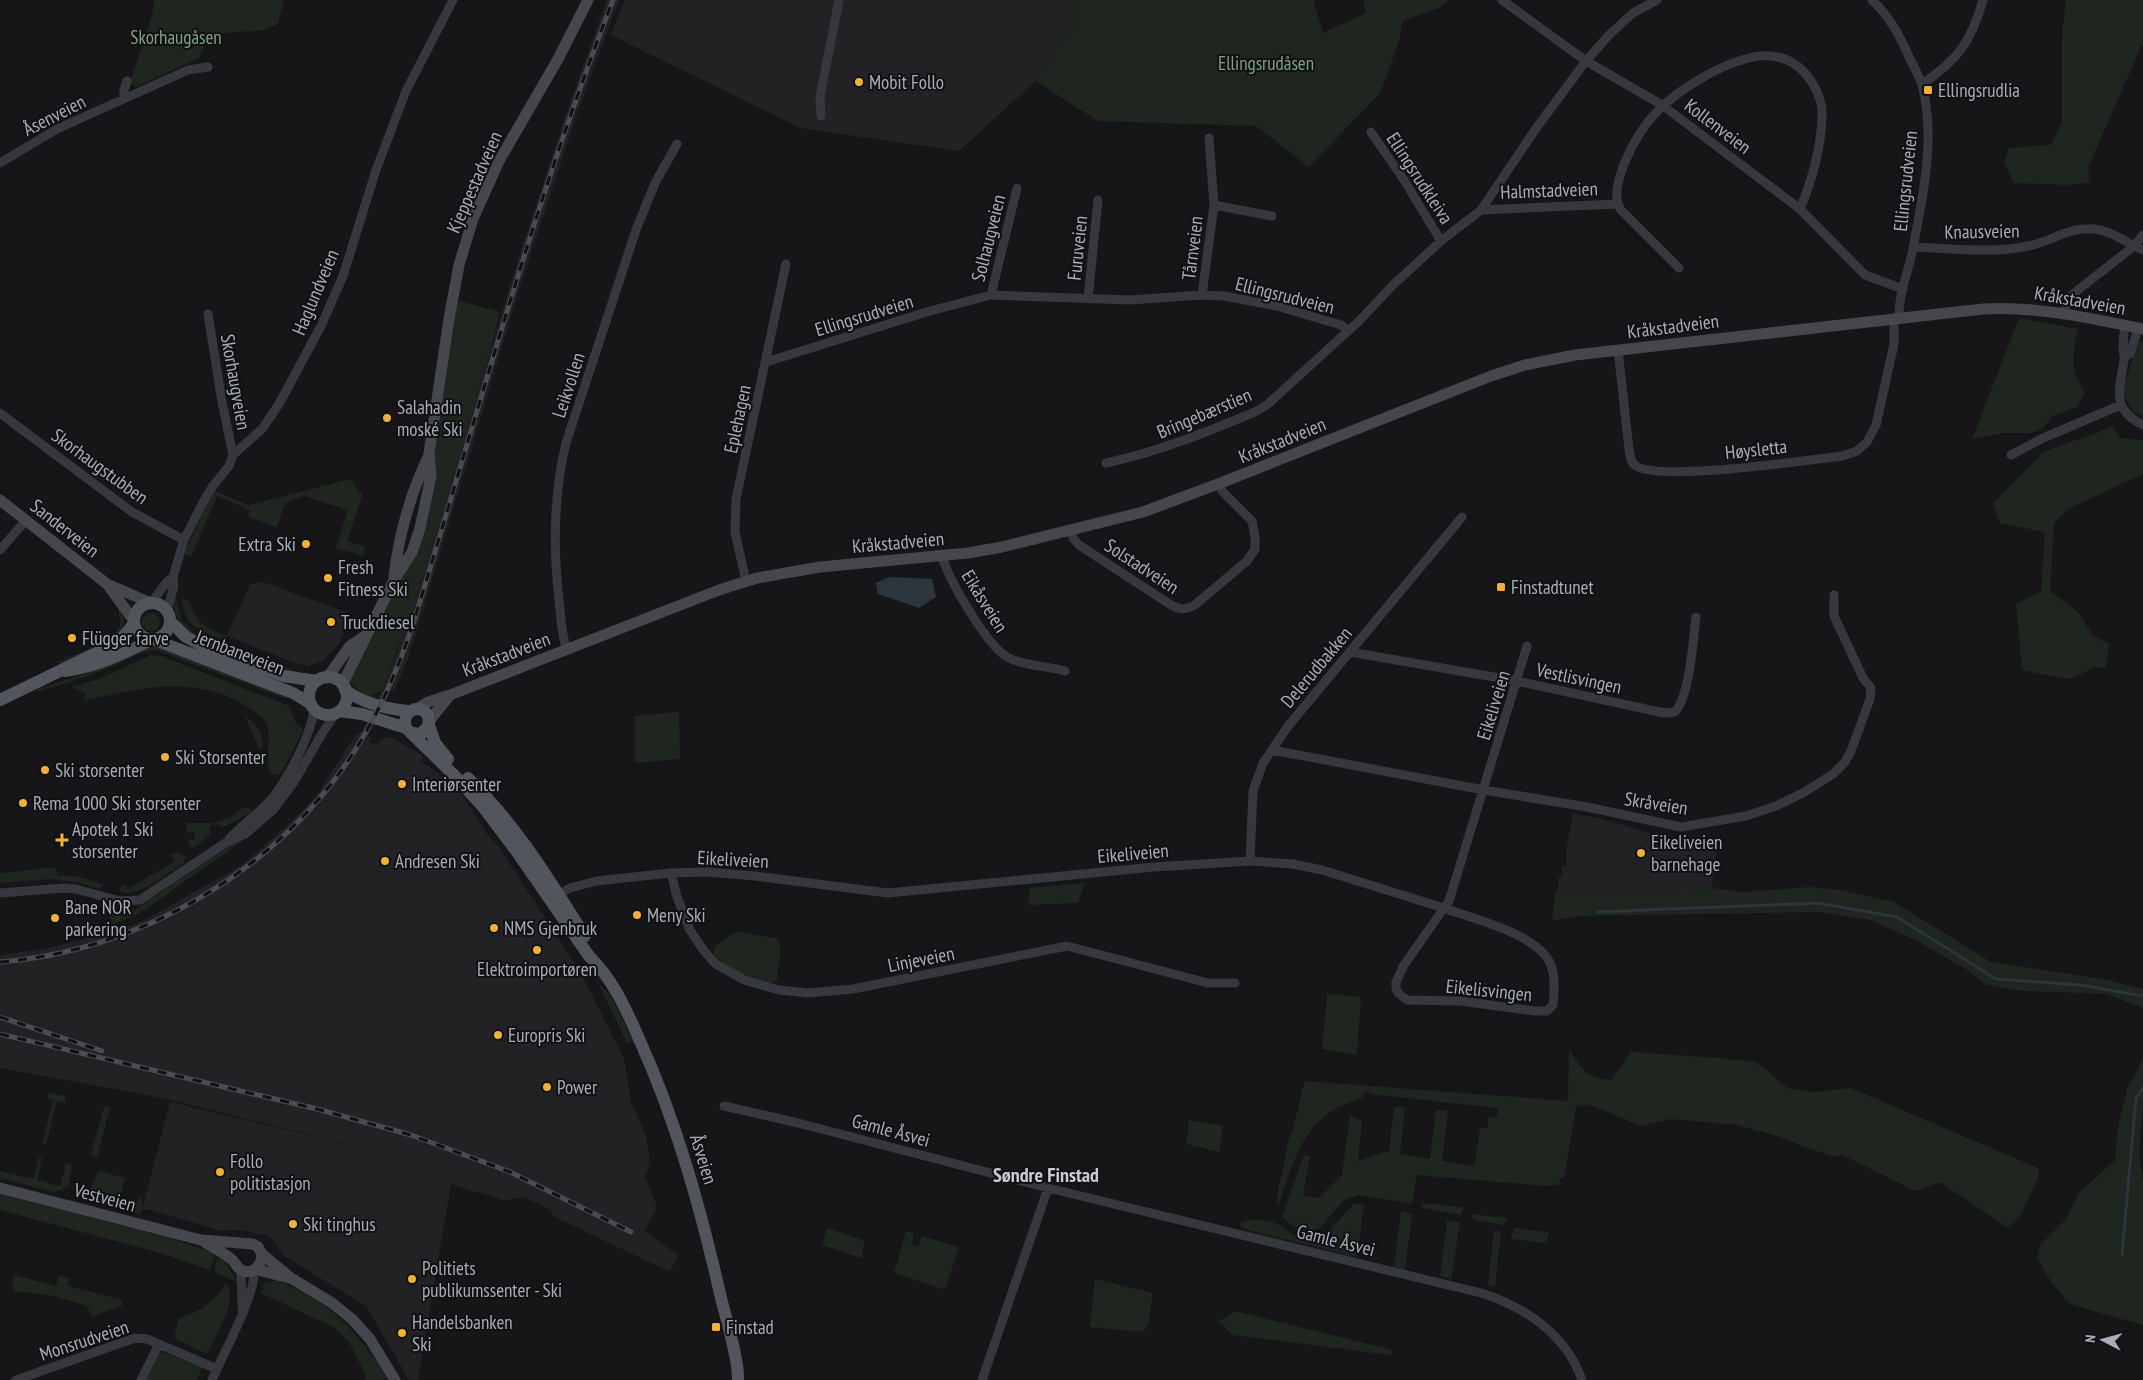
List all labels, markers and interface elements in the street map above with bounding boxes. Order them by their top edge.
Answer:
park label: Skorhaugåsen [130,25,222,49]
park label: Ellingsrudåsen [1218,51,1314,75]
place label: Mobit Follo [869,70,944,94]
marker: Mobit Follo [853,76,865,88]
place label: Ellingsrudlia [1938,78,2020,102]
marker: Ellingsrudlia [1922,84,1934,96]
street label: Åsenveien [19,89,89,141]
street label: Kollenveien [1680,93,1756,159]
street label: Kjeppestadveien [441,127,507,237]
street label: Ellingsrudkleiva [1381,128,1459,228]
street label: Ellingsrudveien [1888,129,1922,233]
street label: Halmstadveien [1500,176,1598,204]
street label: Solhaugveien [966,192,1010,284]
street label: Furuveien [1062,214,1092,282]
street label: Tårnveien [1176,215,1208,281]
street label: Knausveien [1944,218,2020,244]
street label: Haglundveien [286,246,344,338]
street label: Ellingsrudveien [1233,271,1337,319]
street label: Kråkstadveien [2033,280,2127,320]
street label: Ellingsrudveien [812,289,916,341]
street label: Kråkstadveien [1626,308,1720,344]
street label: Skorhaugveien [216,332,256,432]
street label: Leikvollen [546,349,590,421]
street label: Bringebærstien [1153,382,1255,444]
street label: Eplehagen [718,383,756,455]
place label: Salahadin moské Ski [397,395,463,441]
marker: Salahadin moské Ski [381,412,393,424]
street label: Kråkstadveien [1235,412,1329,468]
street label: Skorhaugstubben [47,423,153,509]
street label: Høysletta [1724,434,1788,464]
street label: Sanderveien [26,494,104,562]
street label: Kråkstadveien [851,526,945,558]
place label: Extra Ski [238,532,296,556]
street label: Solstadveien [1100,533,1184,599]
marker: Extra Ski [300,538,312,550]
place label: Fresh Fitness Ski [338,555,408,601]
street label: Eikåsveien [956,565,1014,637]
marker: Fresh Fitness Ski [322,572,334,584]
place label: Finstadtunet [1511,575,1594,599]
marker: Finstadtunet [1495,581,1507,593]
place label: Truckdiesel [341,610,415,634]
marker: Truckdiesel [325,616,337,628]
street label: Delerudbakken [1275,622,1357,712]
street label: Jernbaneveien [191,624,288,680]
place label: Flügger farve [82,626,169,650]
street label: Kråkstadveien [459,626,553,682]
marker: Flügger farve [66,632,78,644]
street label: Vestlisvingen [1533,657,1624,699]
street label: Eikeliveien [1471,667,1515,743]
place label: Ski Storsenter [175,745,267,769]
marker: Ski Storsenter [159,751,171,763]
place label: Ski storsenter [55,758,145,782]
marker: Ski storsenter [39,764,51,776]
place label: Interiørsenter [412,772,502,796]
marker: Interiørsenter [396,778,408,790]
street label: Skråveien [1623,786,1689,820]
place label: Rema 1000 Ski storsenter [33,791,202,815]
marker: Rema 1000 Ski storsenter [17,797,29,809]
place label: Apotek 1 Ski storsenter [72,817,154,863]
place label: Eikeliveien barnehage [1651,830,1722,876]
marker: Apotek 1 Ski storsenter [56,834,68,846]
street label: Eikeliveien [1096,838,1170,868]
street label: Eikeliveien [697,845,769,873]
marker: Eikeliveien barnehage [1635,847,1647,859]
place label: Andresen Ski [395,849,480,873]
marker: Andresen Ski [379,855,391,867]
place label: Bane NOR parkering [65,895,132,941]
place label: Meny Ski [647,903,706,927]
marker: Meny Ski [631,909,643,921]
marker: Bane NOR parkering [49,912,61,924]
place label: NMS Gjenbruk [504,916,598,940]
marker: NMS Gjenbruk [488,922,500,934]
street label: Linjeveien [886,941,956,977]
marker: Elektroimportøren [531,944,543,956]
place label: Elektroimportøren [477,957,597,981]
street label: Eikelisvingen [1445,974,1533,1006]
place label: Europris Ski [508,1023,585,1047]
marker: Europris Ski [492,1029,504,1041]
place label: Power [557,1075,598,1099]
marker: Power [541,1081,553,1093]
street label: Gamle Åsvei [849,1108,933,1152]
street label: Åsveien [685,1131,723,1187]
place label: Follo politistasjon [230,1149,311,1195]
district label: Søndre Finstad [993,1162,1099,1188]
marker: Follo politistasjon [214,1166,226,1178]
street label: Vestveien [71,1177,138,1217]
place label: Ski tinghus [303,1212,376,1236]
marker: Ski tinghus [287,1218,299,1230]
street label: Gamle Åsvei [1294,1219,1378,1261]
place label: Politiets publikumssenter - Ski [422,1256,562,1302]
marker: Politiets publikumssenter - Ski [406,1273,418,1285]
place label: Handelsbanken Ski [412,1310,513,1356]
street label: Monsrudveien [36,1314,132,1366]
place label: Finstad [726,1315,774,1339]
north arrow [2078,1315,2128,1365]
marker: Finstad [710,1321,722,1333]
marker: Handelsbanken Ski [396,1327,408,1339]
text: N [2081,1334,2099,1343]

